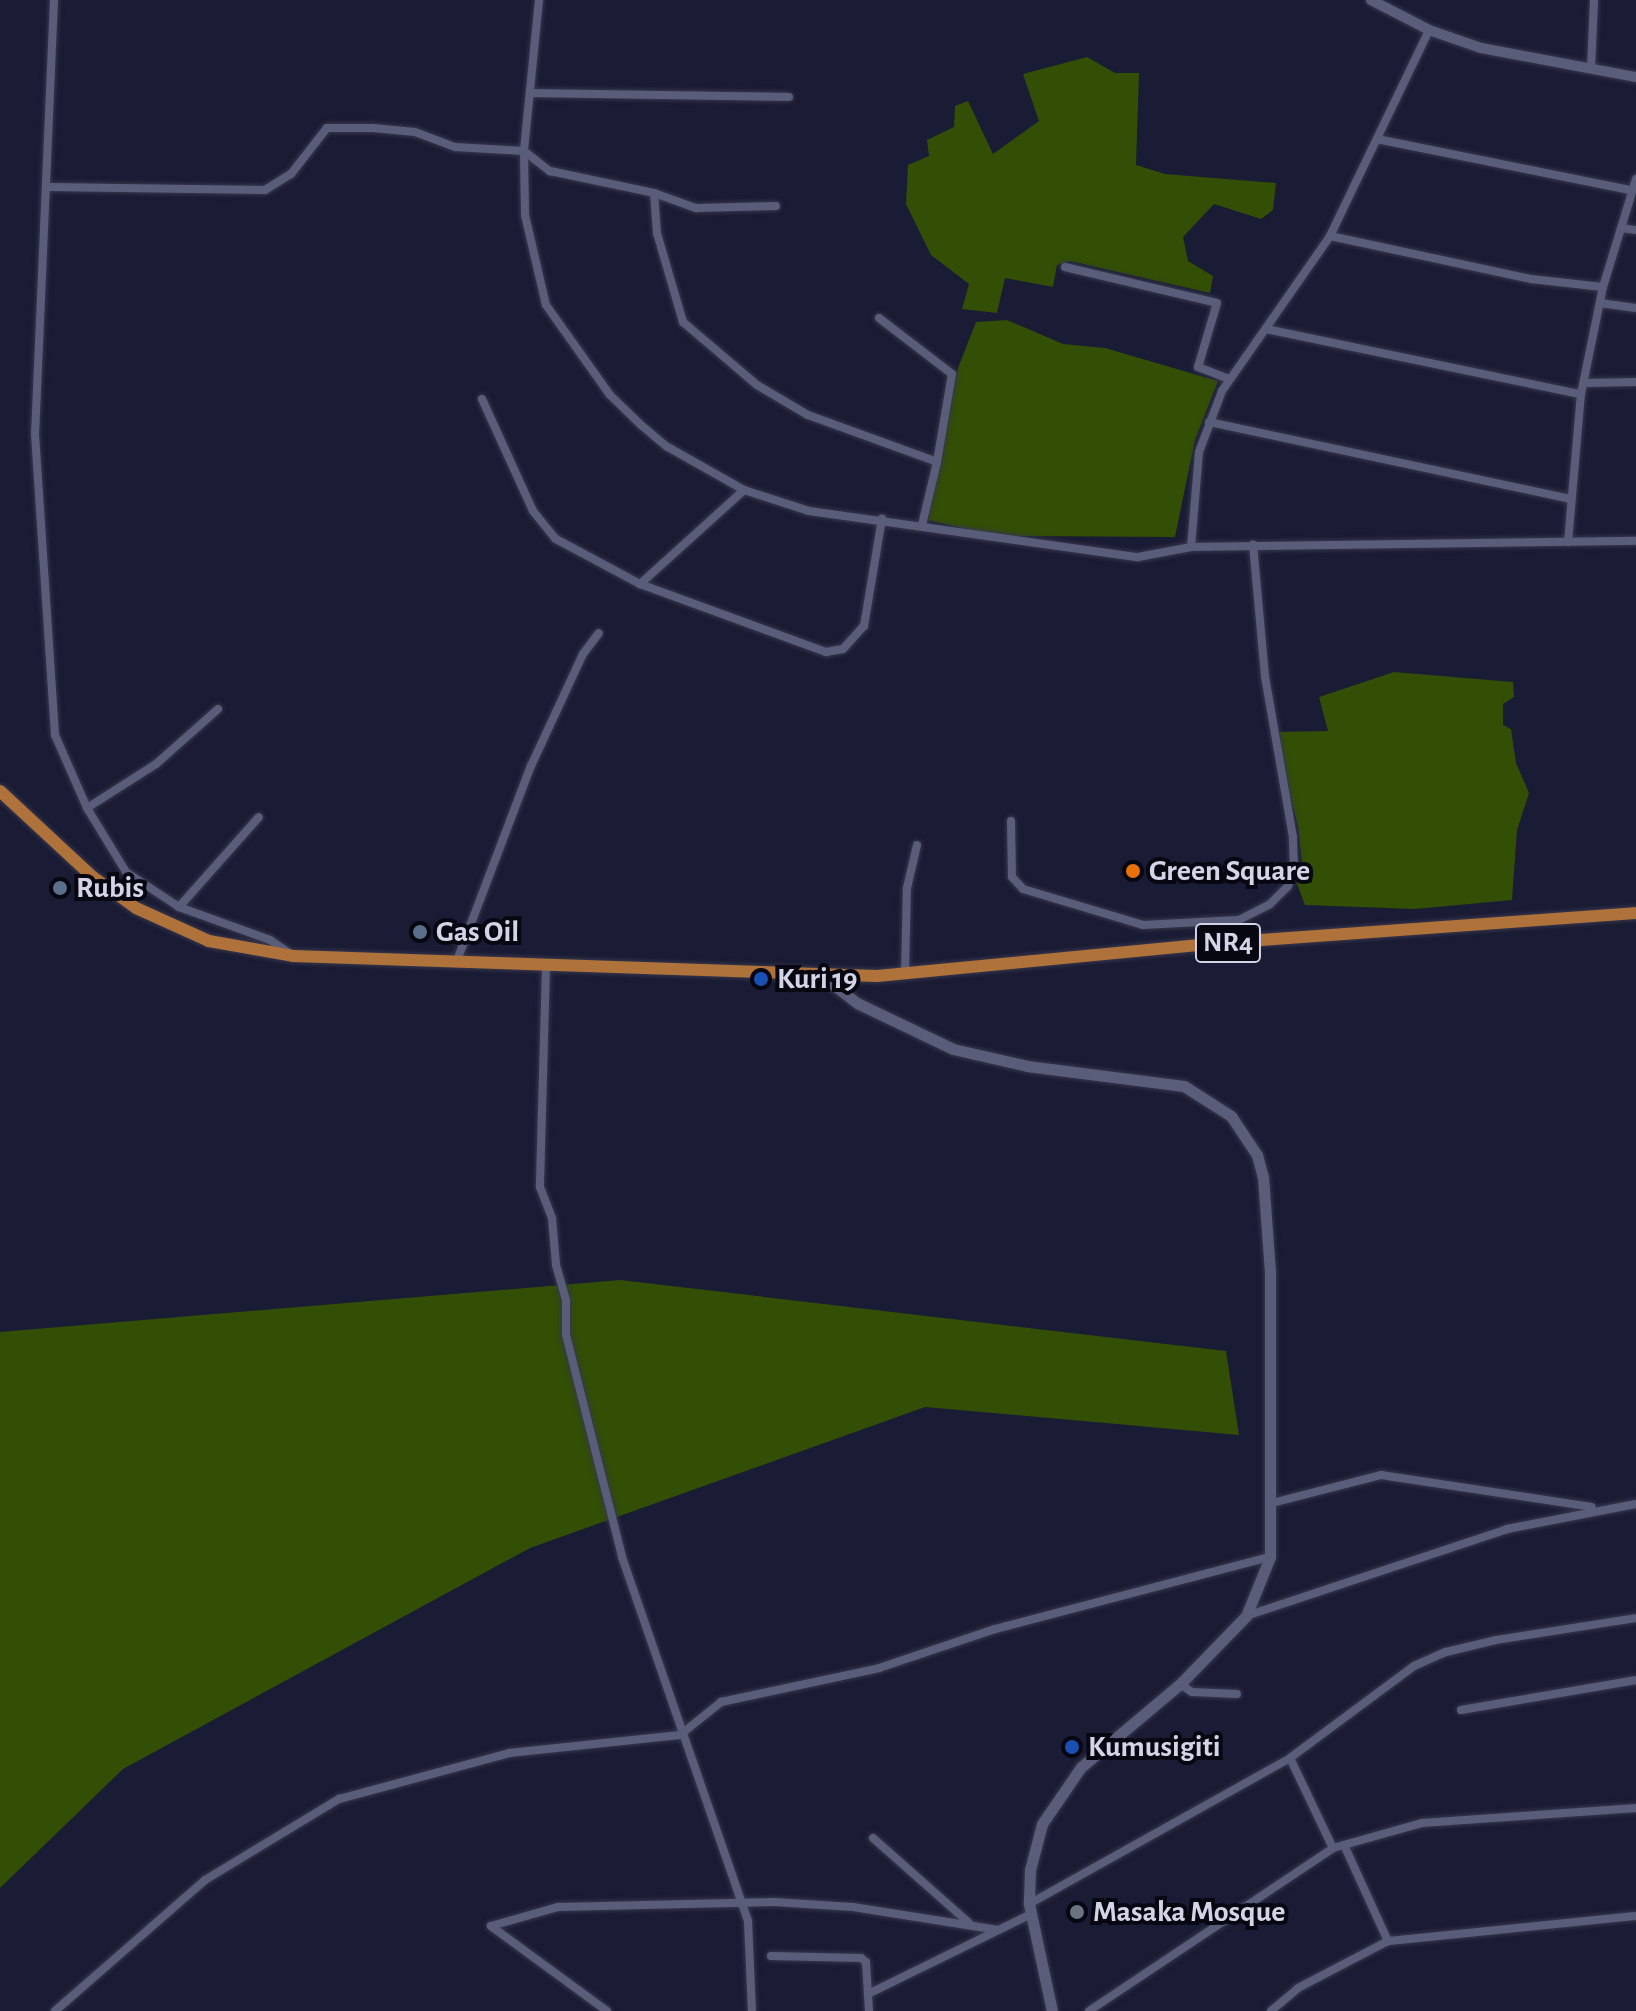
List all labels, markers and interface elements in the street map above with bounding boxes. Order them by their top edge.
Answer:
place label: Green Square [1149,853,1310,889]
marker: Green Square [1124,862,1142,880]
place label: Rubis [76,870,144,906]
marker: Rubis [51,879,69,897]
place label: Gas Oil [436,914,519,950]
road number: NR4 [1194,919,1262,967]
marker: Gas Oil [411,923,429,941]
place label: Kuri 19 [777,961,858,997]
marker: Kuri 19 [752,970,770,988]
place label: Kumusigiti [1088,1729,1221,1765]
marker: Kumusigiti [1063,1738,1081,1756]
place label: Masaka Mosque [1093,1894,1285,1930]
marker: Masaka Mosque [1068,1903,1086,1921]

